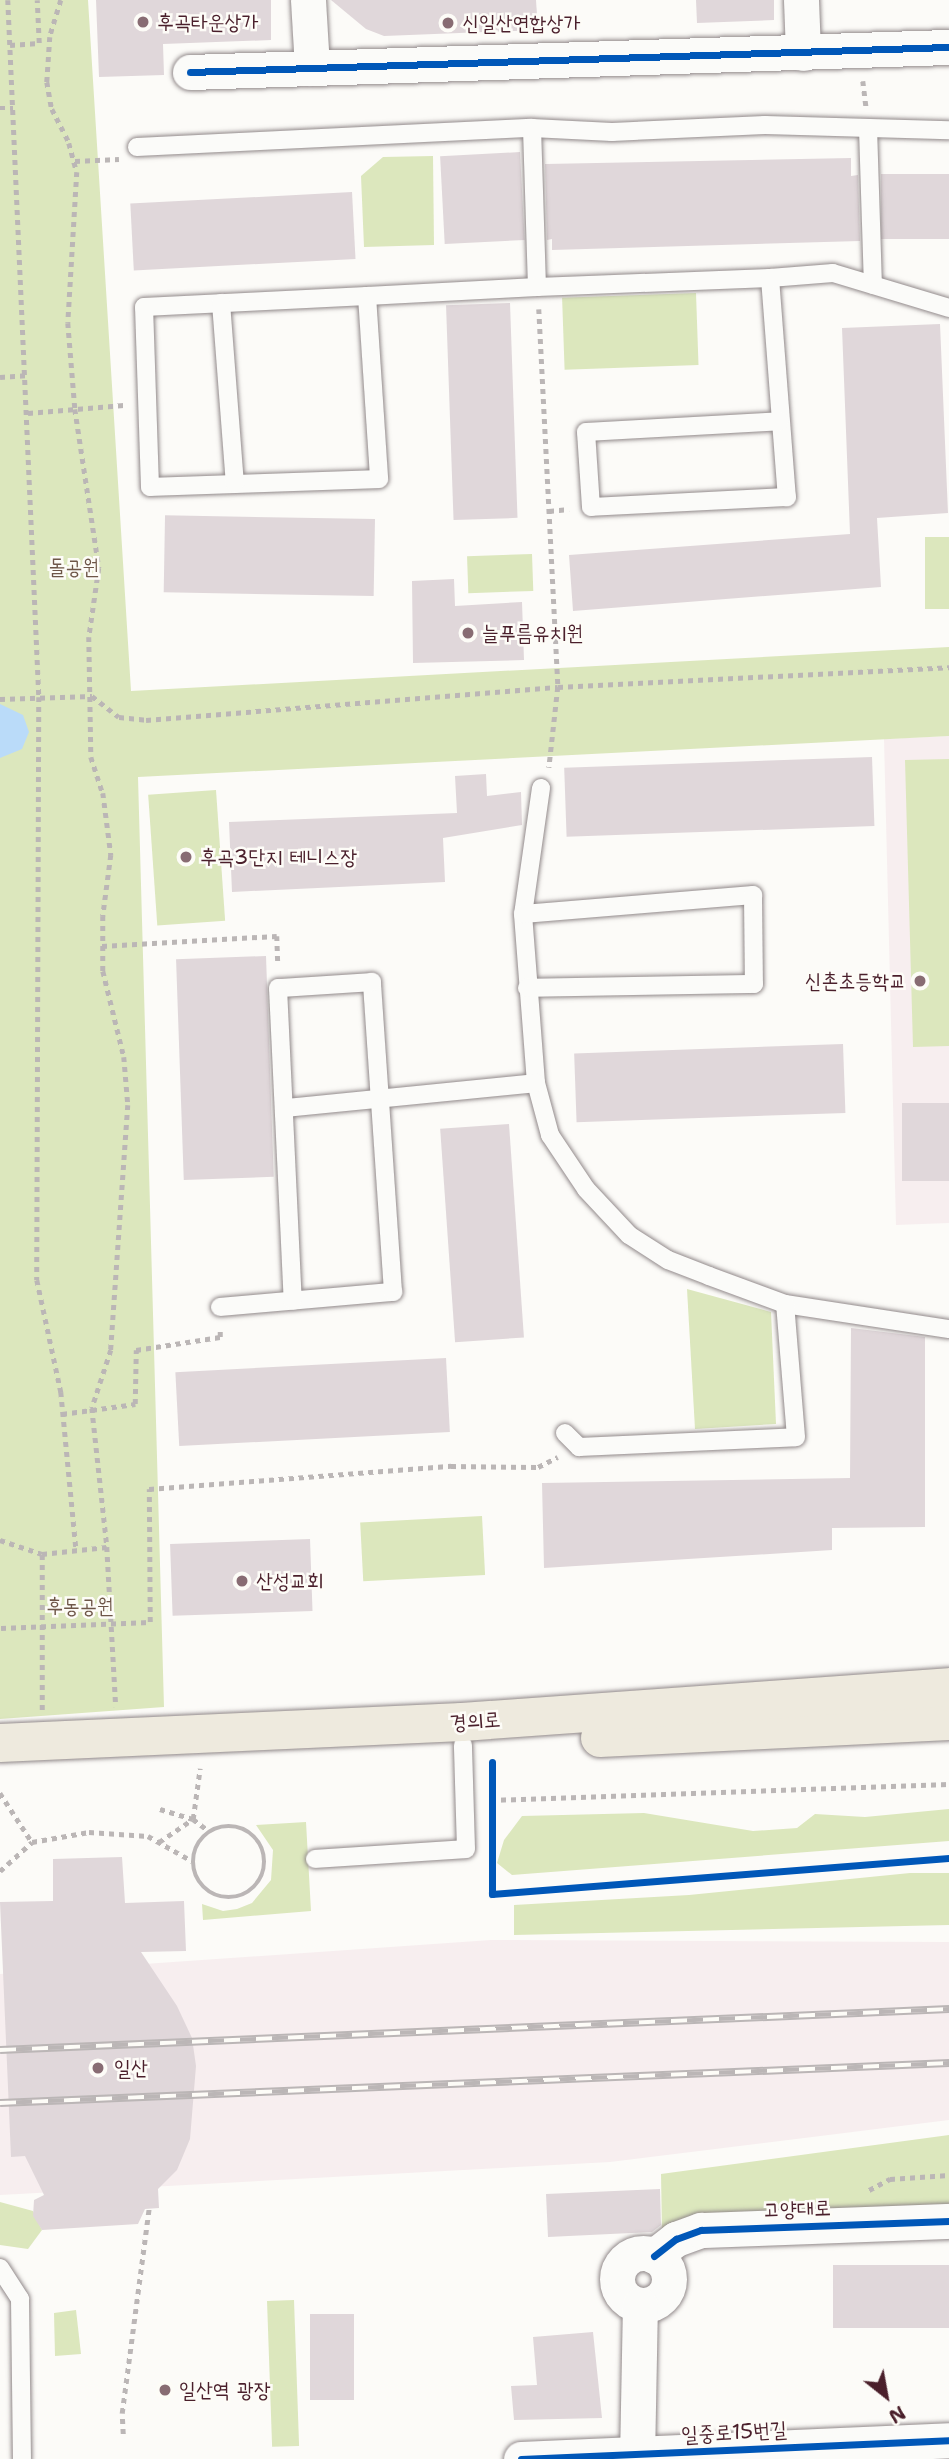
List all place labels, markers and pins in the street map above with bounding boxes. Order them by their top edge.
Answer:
place label: 후곡타운상가 [157,9,258,35]
place label: 신일산연합상가 [462,10,580,36]
marker: 후곡타운상가 [135,14,151,30]
marker: 신일산연합상가 [440,15,456,31]
place label: 늘푸름유치원 [482,620,583,646]
marker: 늘푸름유치원 [460,625,476,641]
place label: 후곡3단지 테니스장 [200,844,357,870]
marker: 후곡3단지 테니스장 [178,849,194,865]
place label: 신촌초등학교 [805,968,906,994]
marker: 신촌초등학교 [912,973,928,989]
place label: 산성교회 [256,1568,324,1594]
marker: 산성교회 [234,1573,250,1589]
place label: 일산 [114,2055,148,2081]
marker: 일산 [88,2058,108,2078]
place label: 일산역 광장 [179,2377,271,2403]
marker: 일산역 광장 [157,2382,173,2398]

